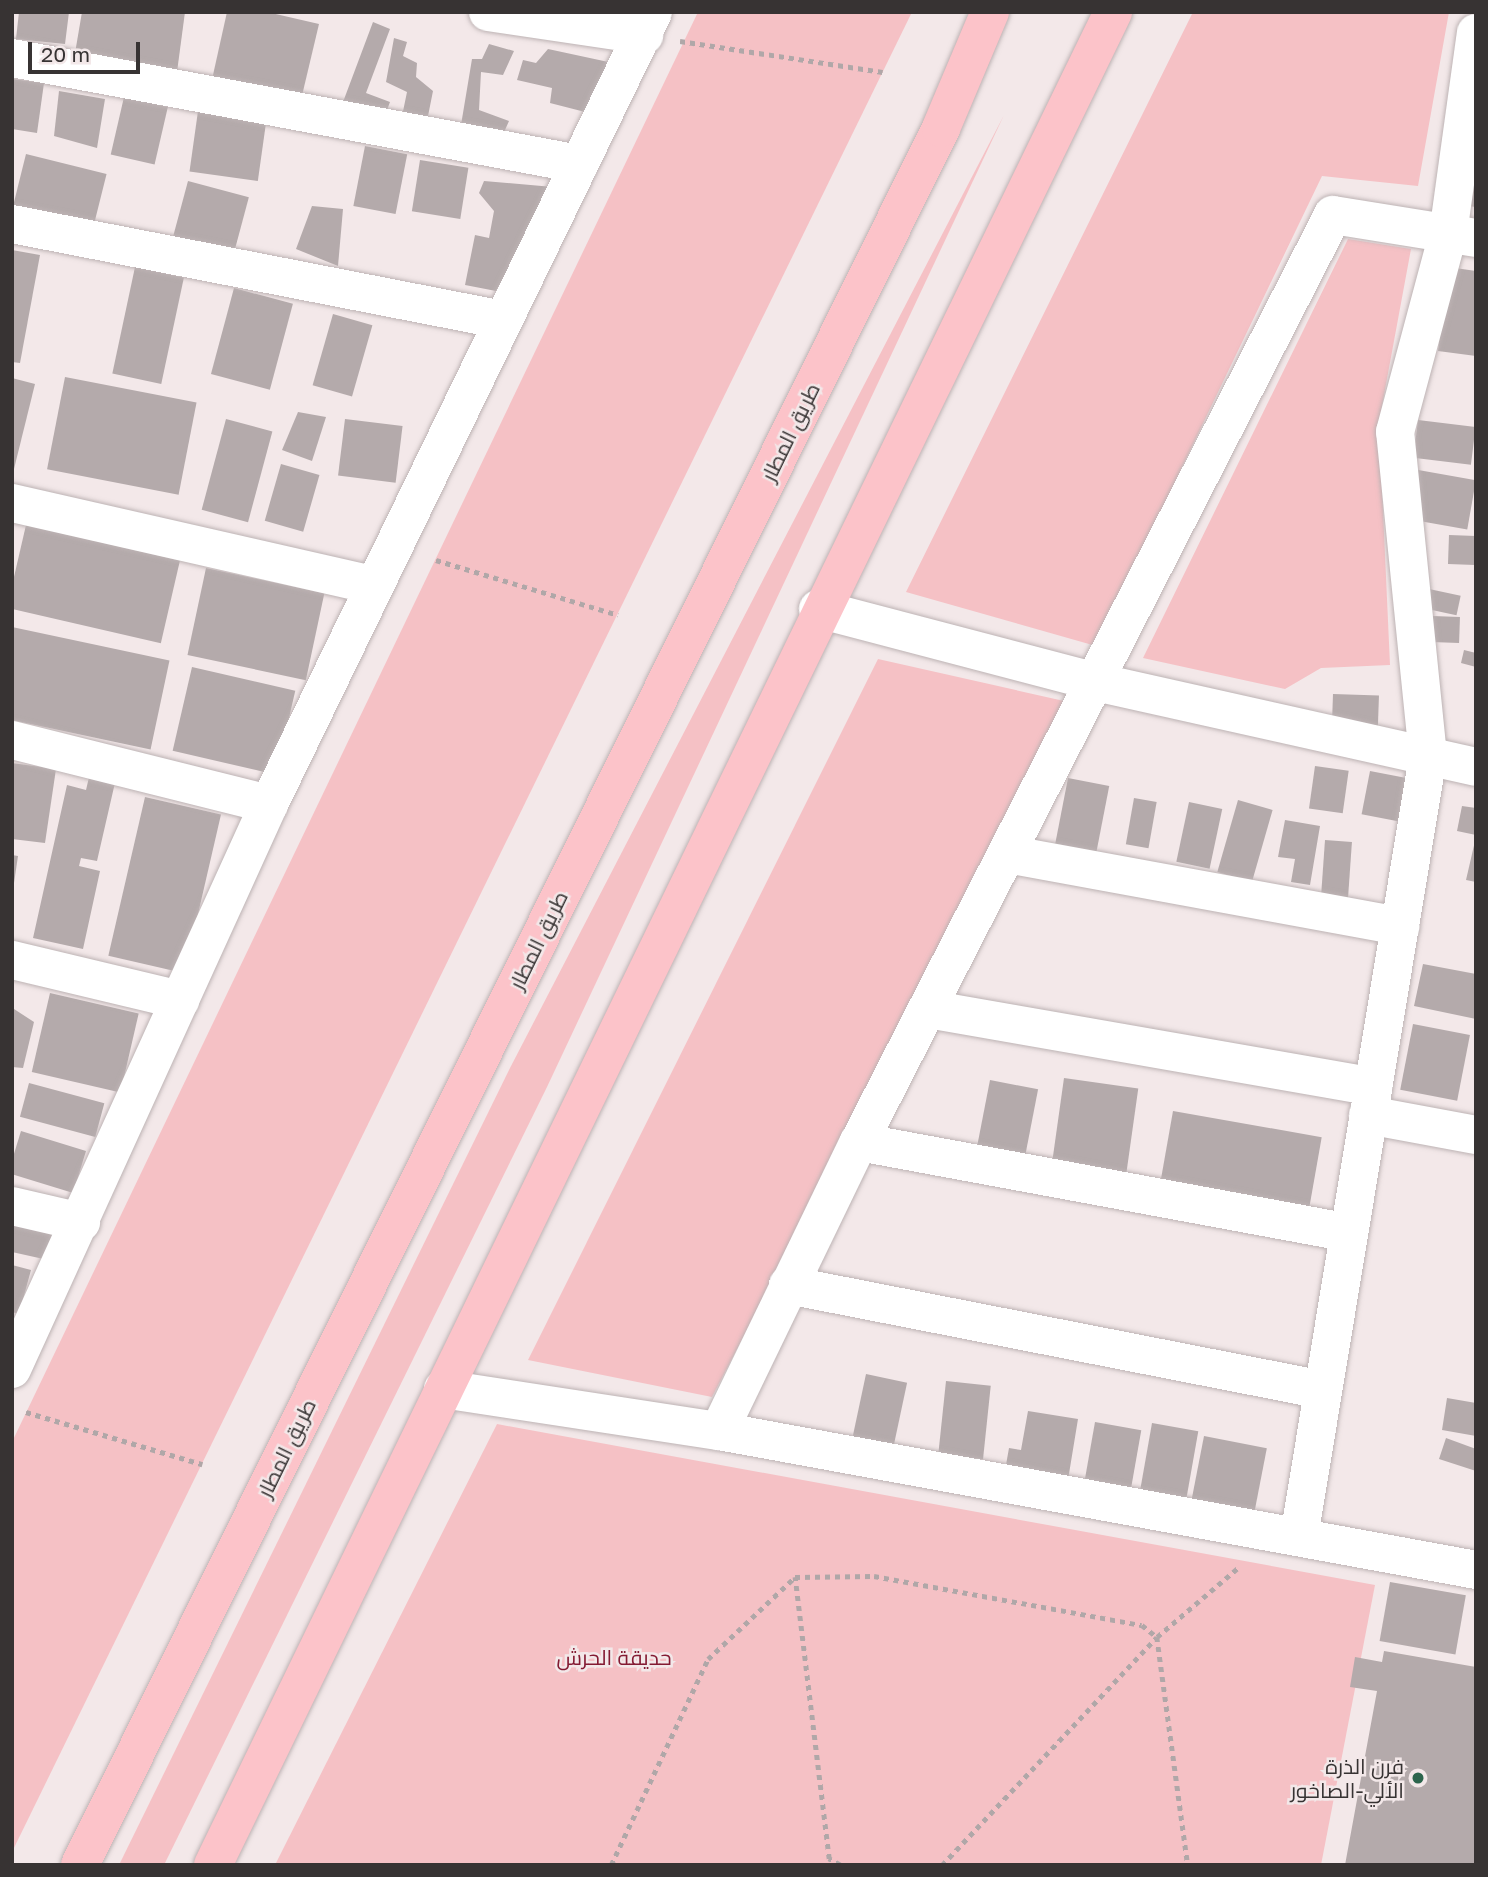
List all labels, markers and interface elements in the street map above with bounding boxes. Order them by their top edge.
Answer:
scale bar [32,28,144,72]
text: 20 m [41,41,90,67]
street label: طريق المطار [755,379,825,485]
street label: طريق المطار [503,887,573,993]
street label: طريق المطار [251,1395,321,1501]
park label: حديقة الحرش [556,1644,672,1670]
place label: فرن الذرة الألي-الصاخور [1291,1753,1404,1803]
marker: فرن الذرة الألي-الصاخور [1410,1770,1426,1786]

